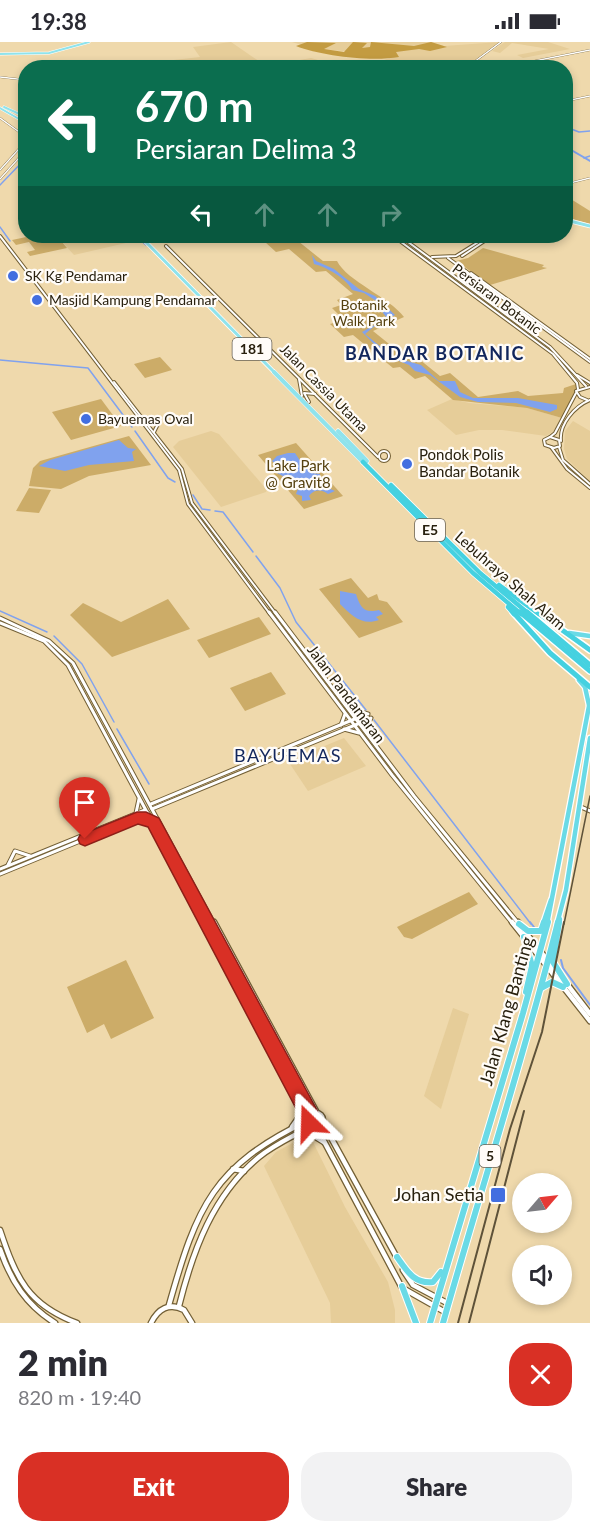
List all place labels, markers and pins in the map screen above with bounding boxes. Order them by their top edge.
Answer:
place label: SK Kg Pendamar [25,267,127,284]
marker: SK Kg Pendamar [6,269,20,283]
place label: Masjid Kampung Pendamar [49,291,217,308]
marker: Masjid Kampung Pendamar [30,293,44,307]
place label: Bayuemas Oval [98,410,193,427]
marker: Bayuemas Oval [79,412,93,426]
place label: Pondok Polis Bandar Botanik [419,445,520,480]
marker: Pondok Polis Bandar Botanik [400,457,414,471]
pin [59,777,110,839]
place label: Johan Setia [394,1183,484,1205]
marker: Johan Setia [489,1186,507,1204]

